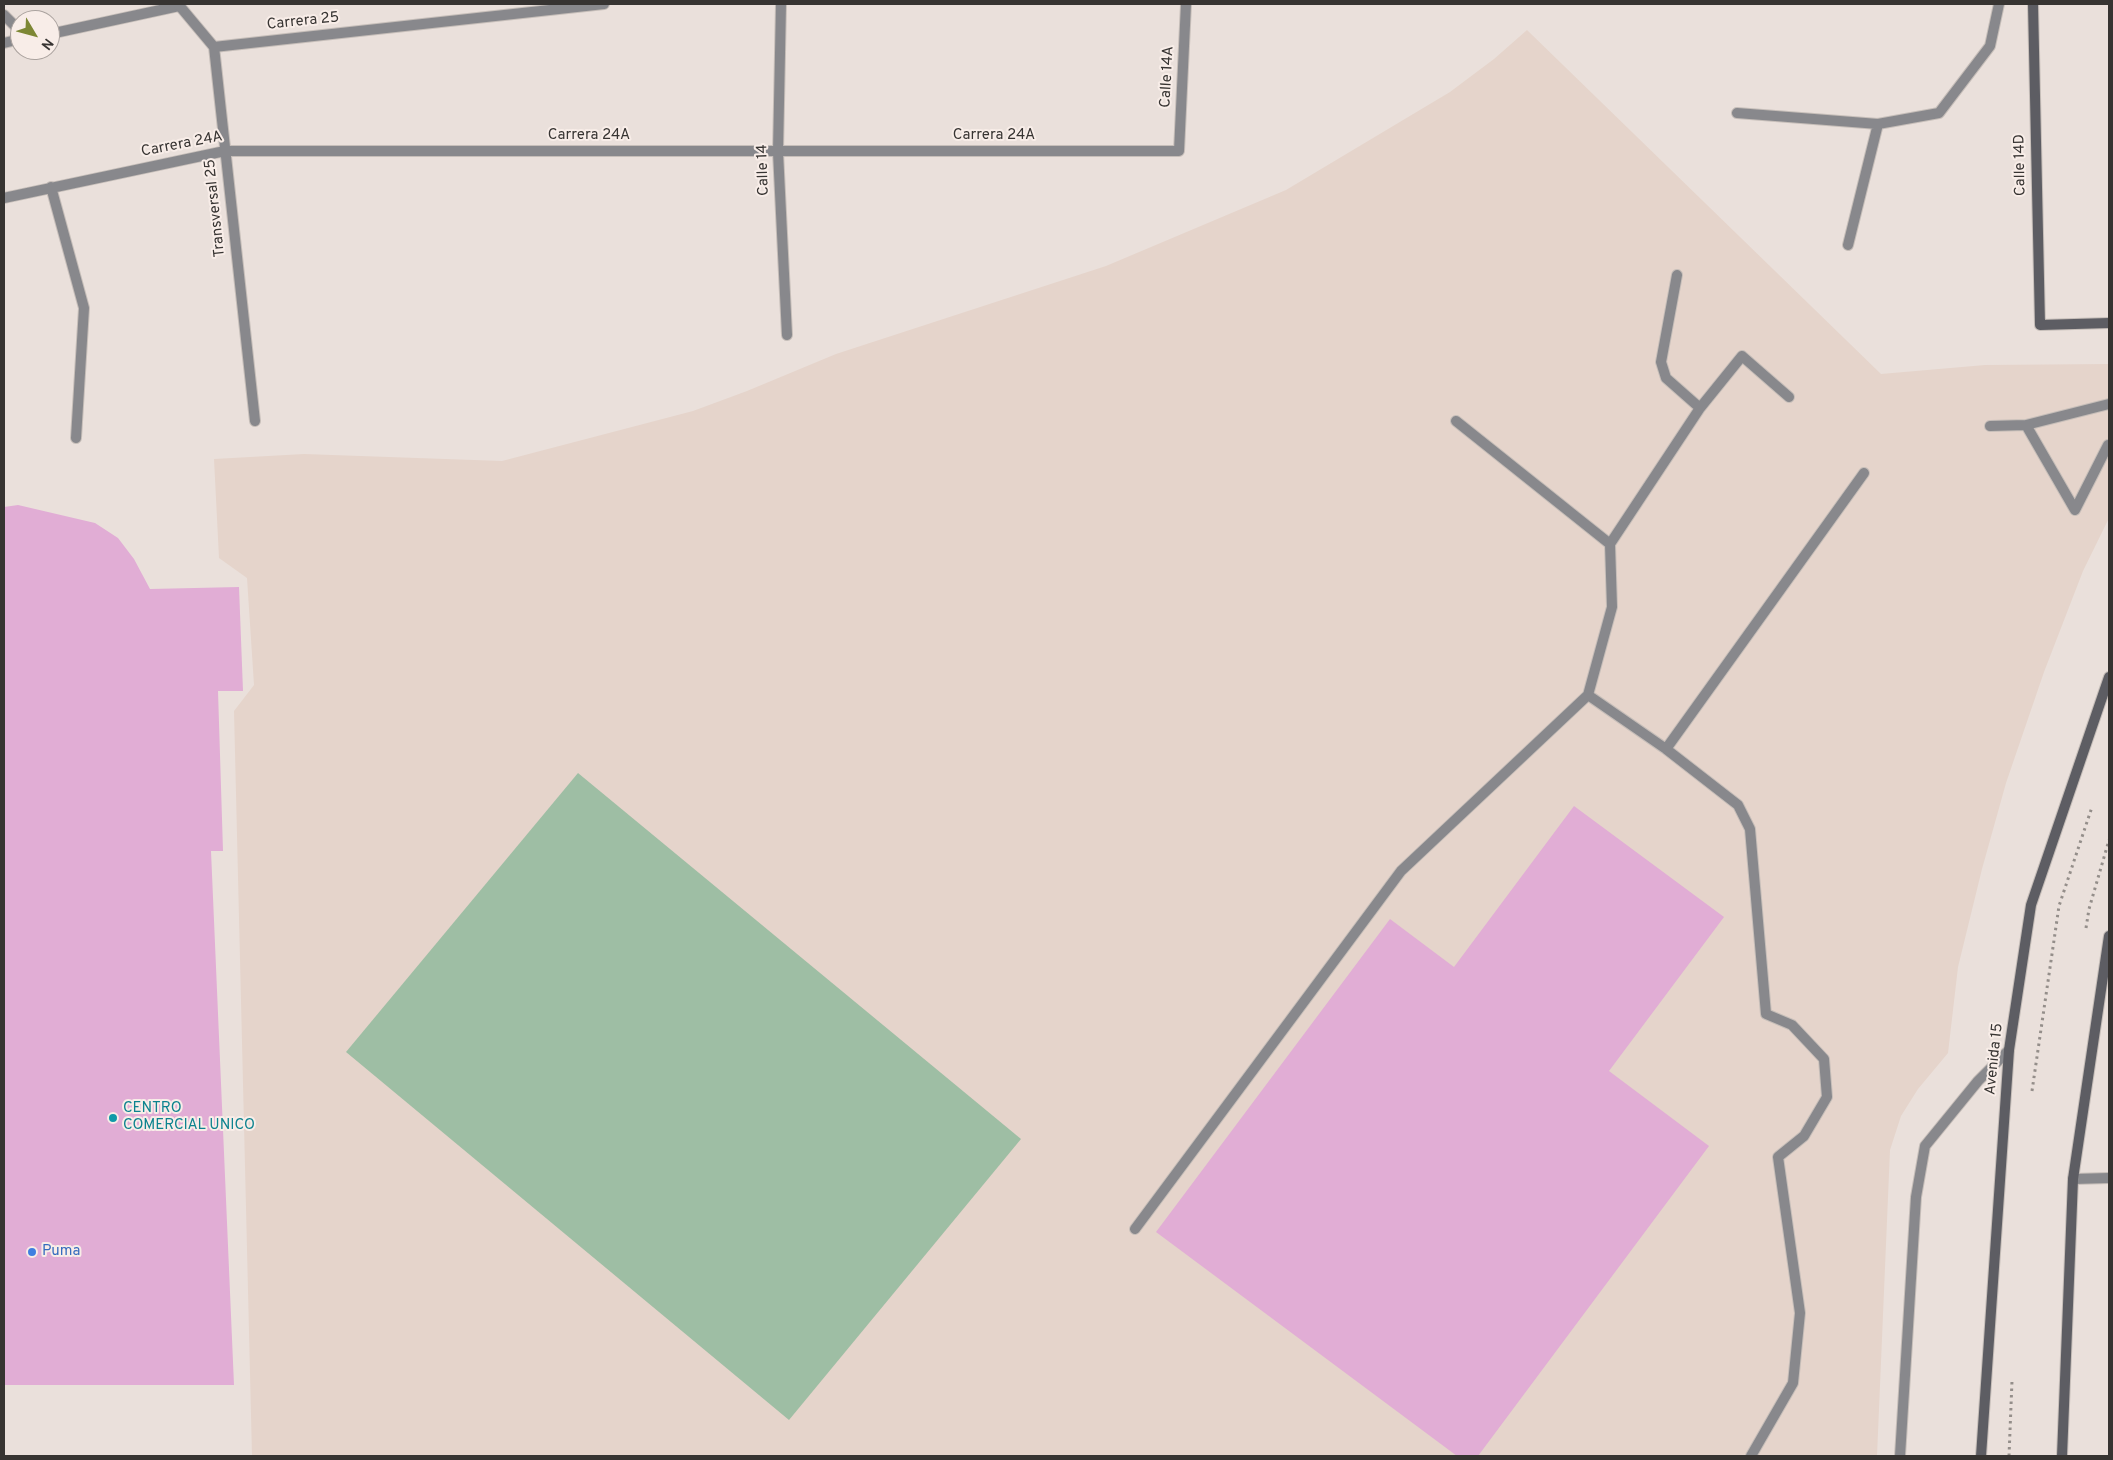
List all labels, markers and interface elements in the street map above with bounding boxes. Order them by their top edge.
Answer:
street label: Carrera 25 [266,9,340,35]
north arrow [10,10,60,60]
text: N [37,35,56,53]
street label: Calle 14A [1157,46,1179,108]
street label: Carrera 24A [548,127,630,145]
street label: Carrera 24A [953,127,1035,145]
street label: Carrera 24A [140,128,224,162]
street label: Calle 14D [2011,134,2031,196]
street label: Calle 14 [754,144,774,196]
street label: Transversal 25 [202,158,230,258]
street label: Avenida 15 [1982,1022,2008,1096]
place label: CENTRO COMERCIAL UNICO [123,1100,255,1135]
marker: CENTRO COMERCIAL UNICO [107,1112,119,1124]
place label: Puma [42,1243,80,1261]
marker: Puma [26,1246,38,1258]

